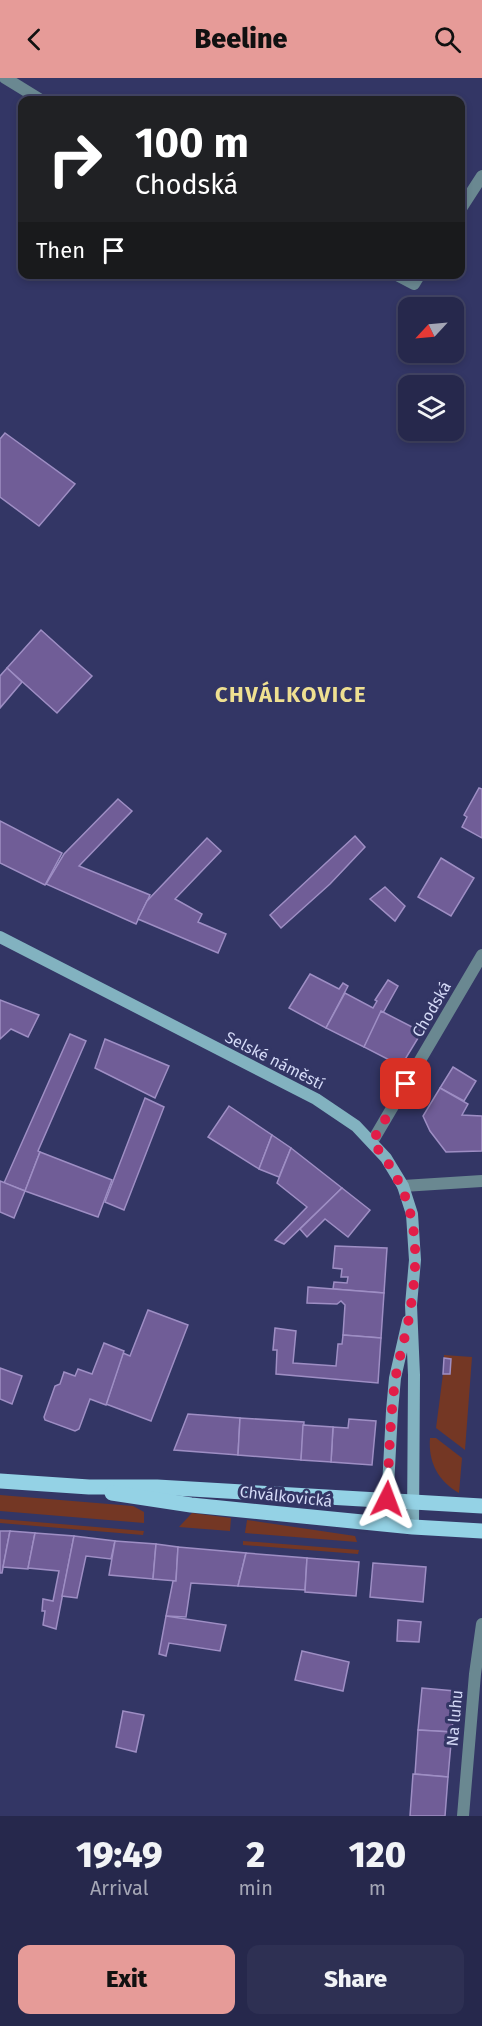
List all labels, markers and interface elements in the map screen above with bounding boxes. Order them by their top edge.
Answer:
icon: back [18,23,51,56]
text: Beeline [195,23,287,55]
icon: search [431,23,464,56]
text: 100 m [135,118,249,168]
icon: right [36,120,114,198]
text: Chodská [135,169,238,201]
icon: arrive [97,234,130,267]
text: Then [36,237,85,264]
north arrow [398,297,464,363]
map controls [398,297,464,441]
button: layers [398,375,464,441]
district label: CHVÁLKOVICE [215,681,367,708]
street label: Chodská [408,978,455,1041]
street label: Selské náměstí [222,1027,328,1094]
pin [380,1058,431,1109]
icon: arrive [389,1067,422,1100]
position arrow [355,1467,419,1531]
street label: Chválkovická [239,1482,333,1511]
street label: Na luhu [443,1689,466,1747]
text: 19:49 [76,1833,163,1877]
text: 2 [246,1833,265,1877]
text: 120 [349,1833,406,1877]
text: Arrival [90,1876,149,1900]
text: min [238,1876,273,1900]
text: m [369,1876,386,1900]
button: Exit [18,1945,235,2014]
button: Share [247,1945,464,2014]

